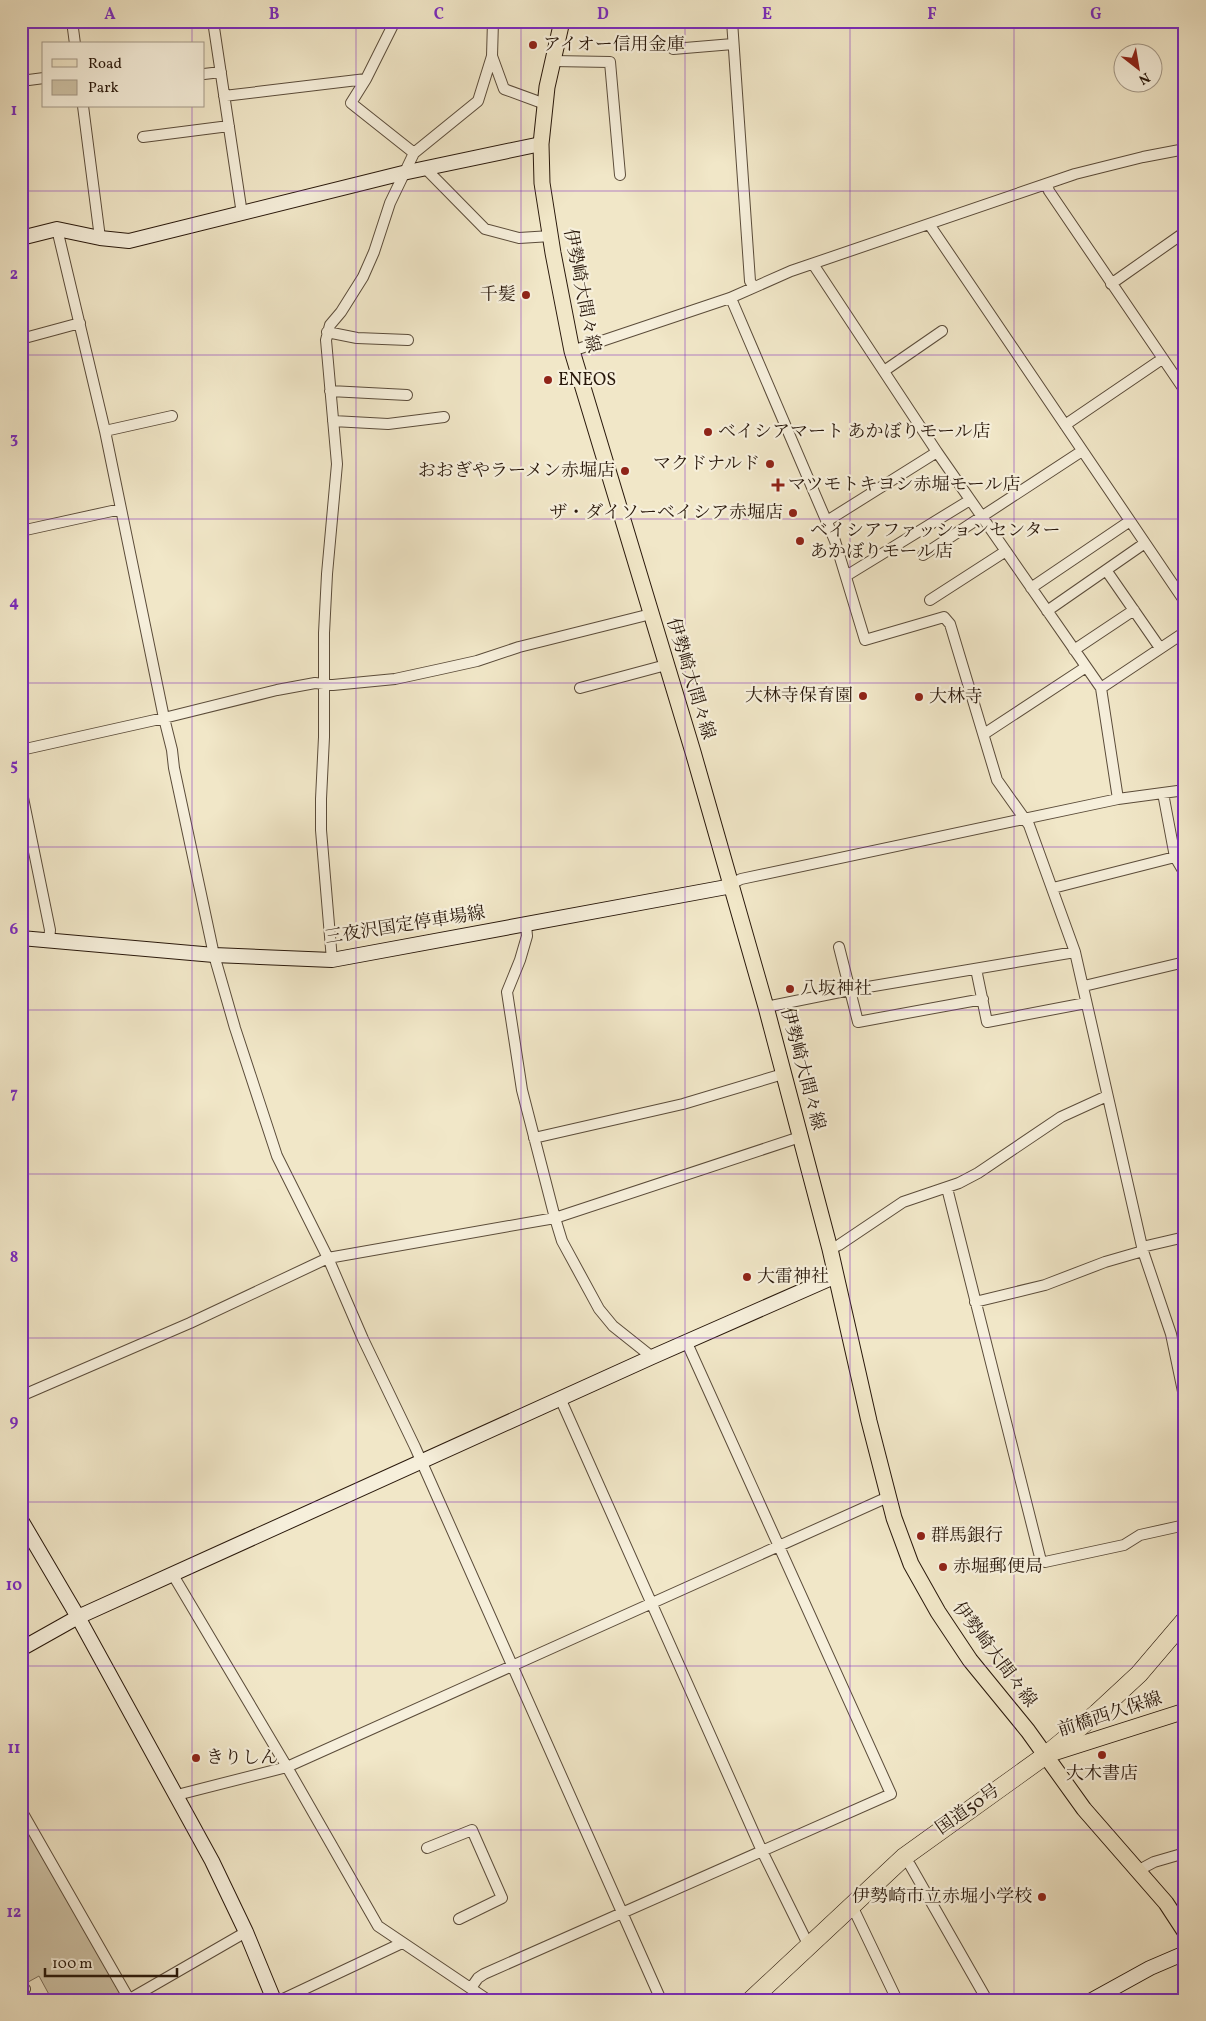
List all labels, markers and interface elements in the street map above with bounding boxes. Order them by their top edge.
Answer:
text: A [104,4,116,26]
text: B [269,4,280,26]
text: C [434,4,444,26]
text: D [597,4,609,26]
text: E [762,4,772,26]
text: F [927,4,937,26]
text: G [1090,4,1102,26]
place label: アイオー信用金庫 [543,33,685,58]
marker: アイオー信用金庫 [527,39,539,51]
legend [42,42,205,108]
north arrow [1114,42,1164,92]
text: Road [88,54,122,75]
text: N [1135,67,1153,89]
text: Park [88,78,119,99]
text: 1 [11,100,17,122]
street label: 伊勢崎大間々線 [557,227,605,355]
text: 2 [10,264,18,286]
place label: 千髪 [480,283,516,308]
marker: 千髪 [520,289,532,301]
place label: ENEOS [558,368,616,393]
marker: ENEOS [542,374,554,386]
place label: ベイシアマート あかぼりモール店 [718,420,991,445]
marker: ベイシアマート あかぼりモール店 [702,426,714,438]
text: 3 [10,428,18,450]
place label: マクドナルド [653,452,760,477]
marker: マクドナルド [764,458,776,470]
place label: おおぎやラーメン赤堀店 [418,459,615,484]
marker: おおぎやラーメン赤堀店 [619,465,631,477]
place label: マツモトキヨシ赤堀モール店 [788,473,1020,498]
marker: マツモトキヨシ赤堀モール店 [772,479,784,491]
place label: ザ・ダイソーベイシア赤堀店 [549,501,783,526]
marker: ザ・ダイソーベイシア赤堀店 [787,507,799,519]
place label: ベイシアファッションセンター あかぼりモール店 [810,519,1061,565]
marker: ベイシアファッションセンター あかぼりモール店 [794,535,806,547]
text: 4 [9,592,19,614]
street label: 伊勢崎大間々線 [660,615,720,743]
place label: 大林寺保育園 [745,684,853,709]
place label: 大林寺 [929,685,983,710]
marker: 大林寺保育園 [857,690,869,702]
marker: 大林寺 [913,691,925,703]
text: 5 [10,755,18,777]
street label: 三夜沢国定停車場線 [323,901,487,951]
text: 6 [10,919,19,941]
place label: 八坂神社 [800,977,872,1002]
marker: 八坂神社 [784,983,796,995]
street label: 伊勢崎大間々線 [774,1005,830,1133]
text: 7 [10,1083,18,1105]
text: 8 [10,1247,18,1269]
place label: 大雷神社 [757,1265,829,1290]
marker: 大雷神社 [741,1271,753,1283]
text: 9 [10,1411,19,1433]
place label: 群馬銀行 [931,1524,1003,1549]
marker: 群馬銀行 [915,1530,927,1542]
place label: 赤堀郵便局 [953,1555,1043,1580]
marker: 赤堀郵便局 [937,1561,949,1573]
text: 10 [6,1575,22,1597]
street label: 伊勢崎大間々線 [946,1597,1042,1713]
street label: 前橋西久保線 [1055,1686,1165,1744]
text: 11 [8,1738,20,1760]
place label: きりしん [206,1746,278,1771]
marker: 大木書店 [1096,1749,1108,1761]
marker: きりしん [190,1752,202,1764]
place label: 大木書店 [1066,1762,1138,1787]
street label: 国道50号 [931,1779,1005,1841]
place label: 伊勢崎市立赤堀小学校 [852,1885,1032,1910]
marker: 伊勢崎市立赤堀小学校 [1036,1891,1048,1903]
text: 12 [7,1902,21,1924]
scale bar [45,1946,178,1978]
text: 100 m [52,1954,92,1975]

